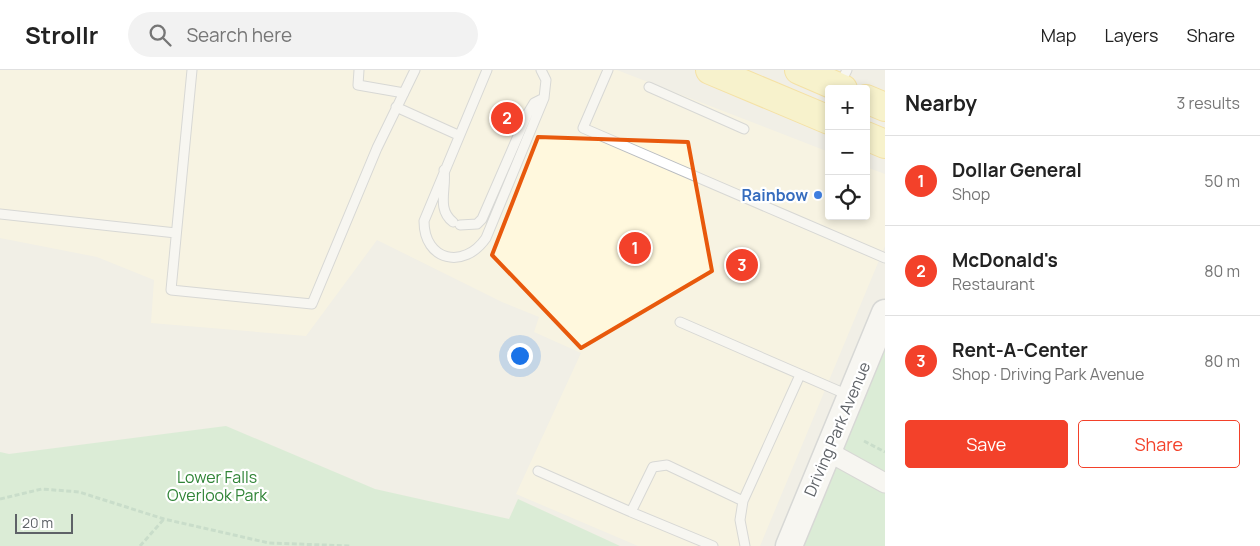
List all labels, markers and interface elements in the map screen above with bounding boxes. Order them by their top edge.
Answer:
search box [128,12,478,57]
text: Strollr [25,18,98,51]
icon: search [146,21,174,49]
text: Search here [186,22,292,48]
text: Map [1041,23,1076,47]
text: Layers [1104,23,1158,47]
text: Share [1186,23,1235,47]
map controls [825,85,870,220]
button: + [825,85,870,130]
text: Nearby [905,89,977,117]
text: 3 results [1177,92,1240,114]
pin: 2 [491,99,523,137]
button: − [825,130,870,175]
text: Dollar General [952,157,1082,183]
text: 1 [917,170,925,192]
text: 50 m [1204,170,1240,192]
button: locate [825,175,870,220]
text: Shop [952,183,990,205]
place label: Rainbow [741,184,808,206]
marker: Rainbow [812,189,824,201]
pin: 1 [619,229,651,267]
pin: 3 [726,246,758,284]
text: McDonald's [952,247,1058,273]
text: 2 [916,260,926,282]
text: 80 m [1204,260,1240,282]
text: Restaurant [952,273,1035,295]
text: Rent-A-Center [952,337,1088,363]
your location [507,343,533,369]
text: 3 [916,350,926,372]
text: 80 m [1204,350,1240,372]
street label: Driving Park Avenue [799,358,875,500]
text: Shop · Driving Park Avenue [952,363,1144,385]
button: Save [905,420,1068,468]
button: Share [1078,420,1240,468]
park label: Lower Falls Overlook Park [167,466,268,506]
scale bar [15,511,72,534]
text: 20 m [22,513,53,532]

